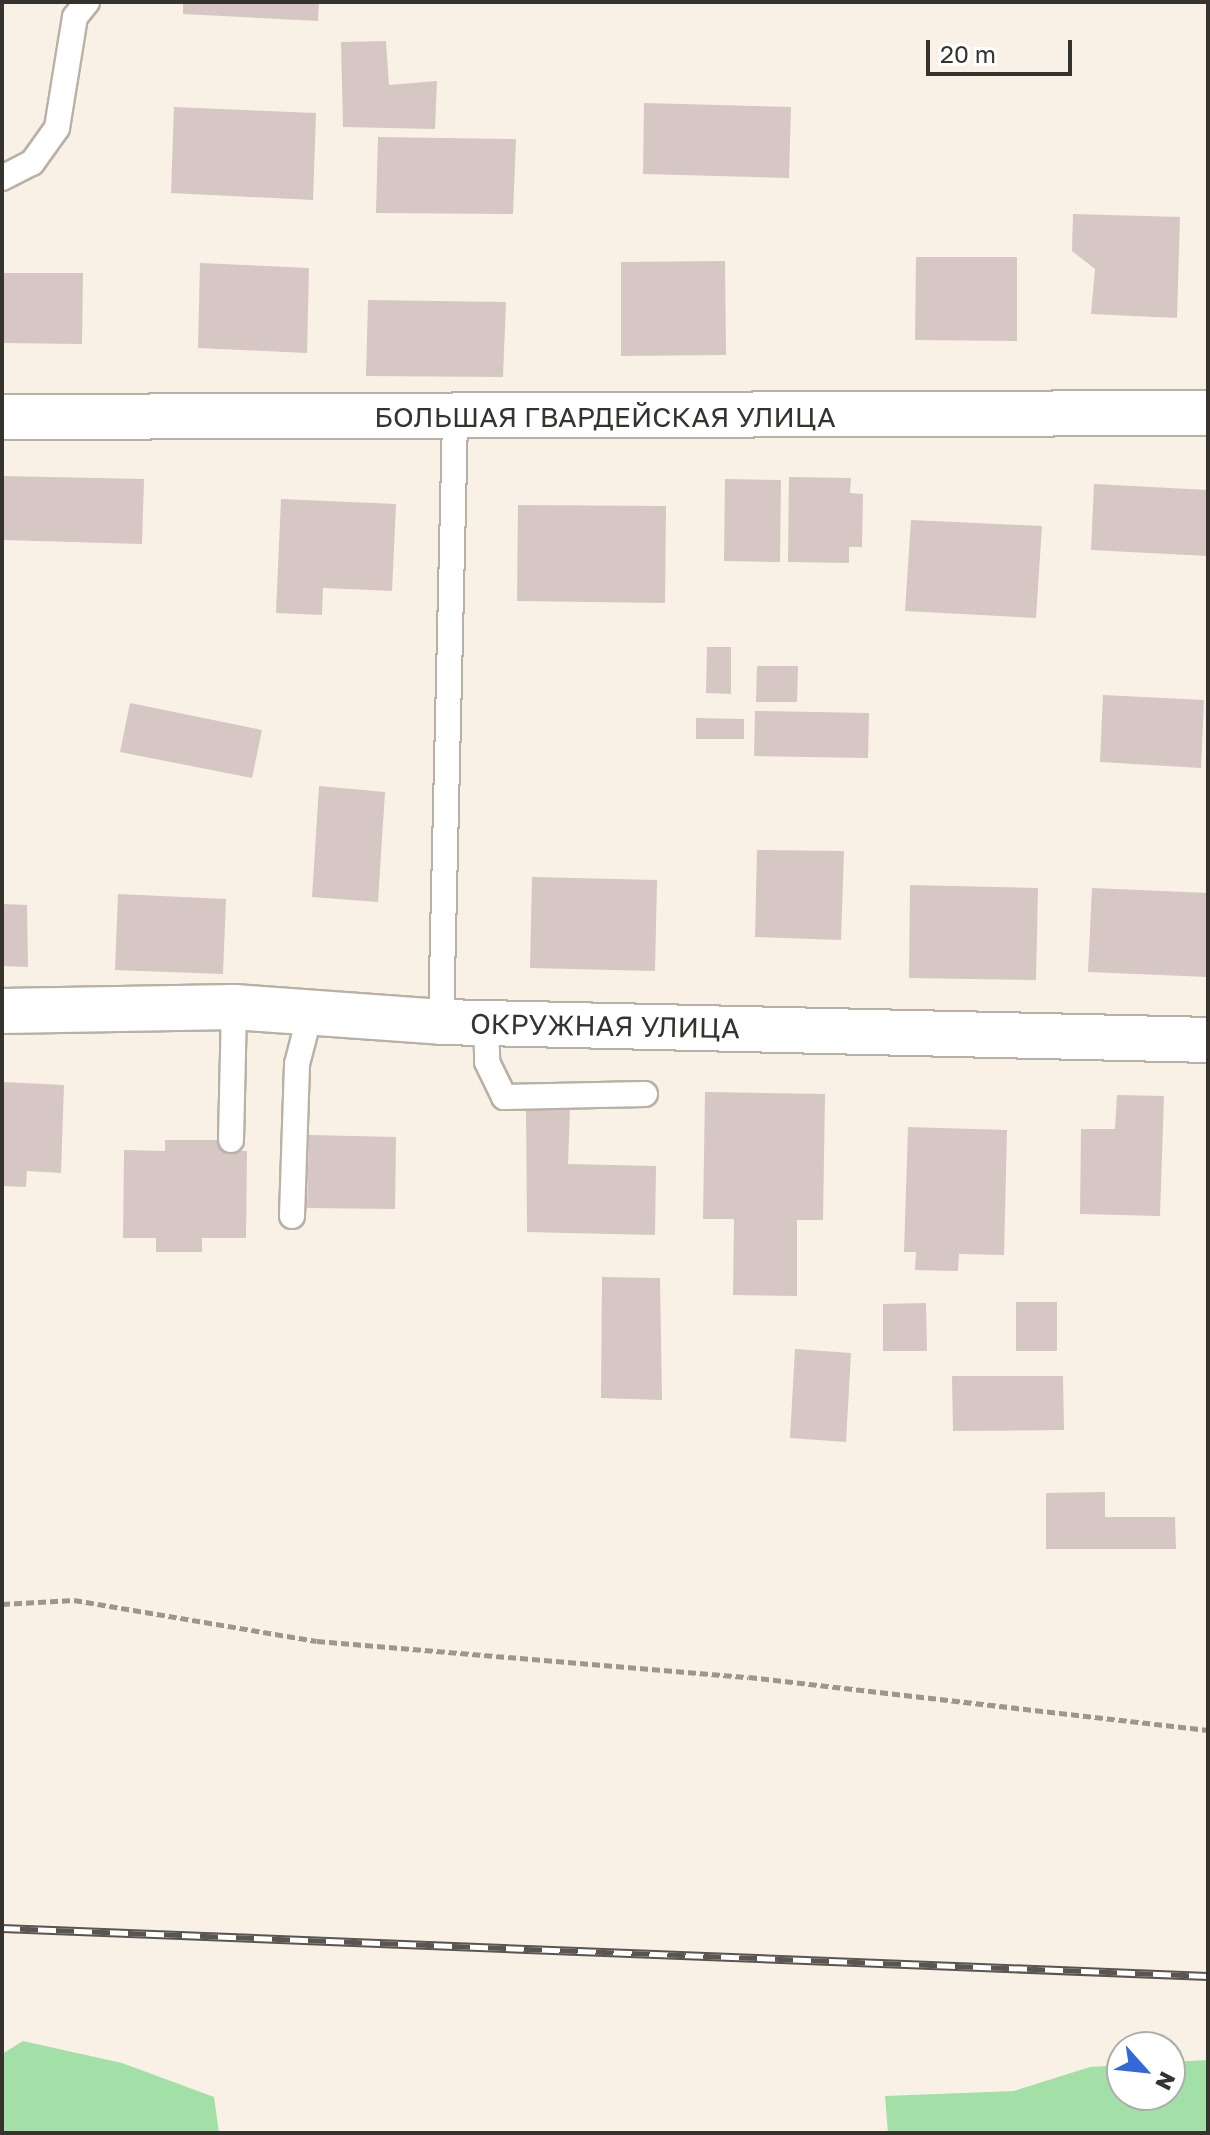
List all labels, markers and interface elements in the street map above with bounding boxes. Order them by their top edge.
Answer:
scale bar [930,24,1076,74]
text: 20 m [940,39,996,68]
street label: БОЛЬШАЯ ГВАРДЕЙСКАЯ УЛИЦА [374,400,836,434]
street label: ОКРУЖНАЯ УЛИЦА [470,1007,740,1045]
north arrow [1106,2031,1186,2111]
text: N [1150,2068,1182,2095]

